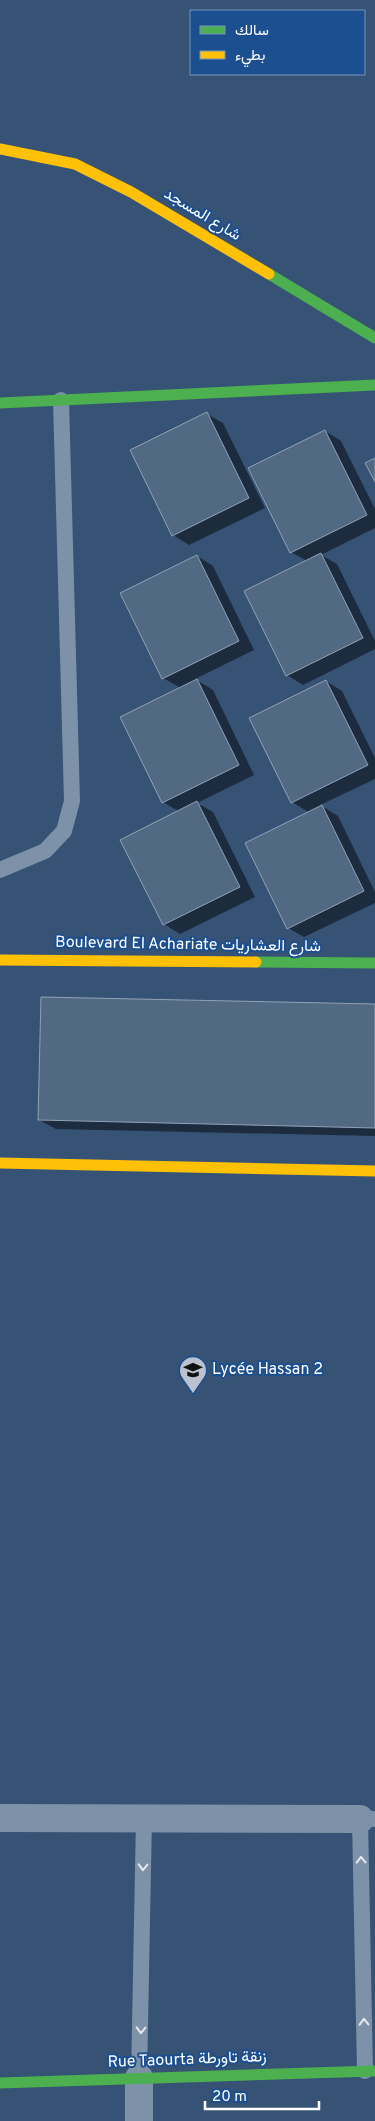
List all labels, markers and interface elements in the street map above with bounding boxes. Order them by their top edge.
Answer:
legend [190,10,365,75]
text: سالك [235,22,269,41]
text: بطيء [235,47,265,68]
street label: شارع المسجد [160,184,244,246]
street label: Boulevard El Achariate شارع العشاريات [55,933,321,957]
school or university icon: Lycée Hassan 2 [178,1355,208,1394]
place label: Lycée Hassan 2 [212,1360,323,1380]
one-way arrow [355,1856,366,1864]
one-way arrow [138,1864,148,1871]
one-way arrow [359,2018,369,2026]
one-way arrow [136,2026,146,2034]
street label: Rue Taourta زنقة تاورطة [107,2047,267,2073]
scale bar [205,2078,319,2110]
text: 20 m [212,2088,247,2107]

